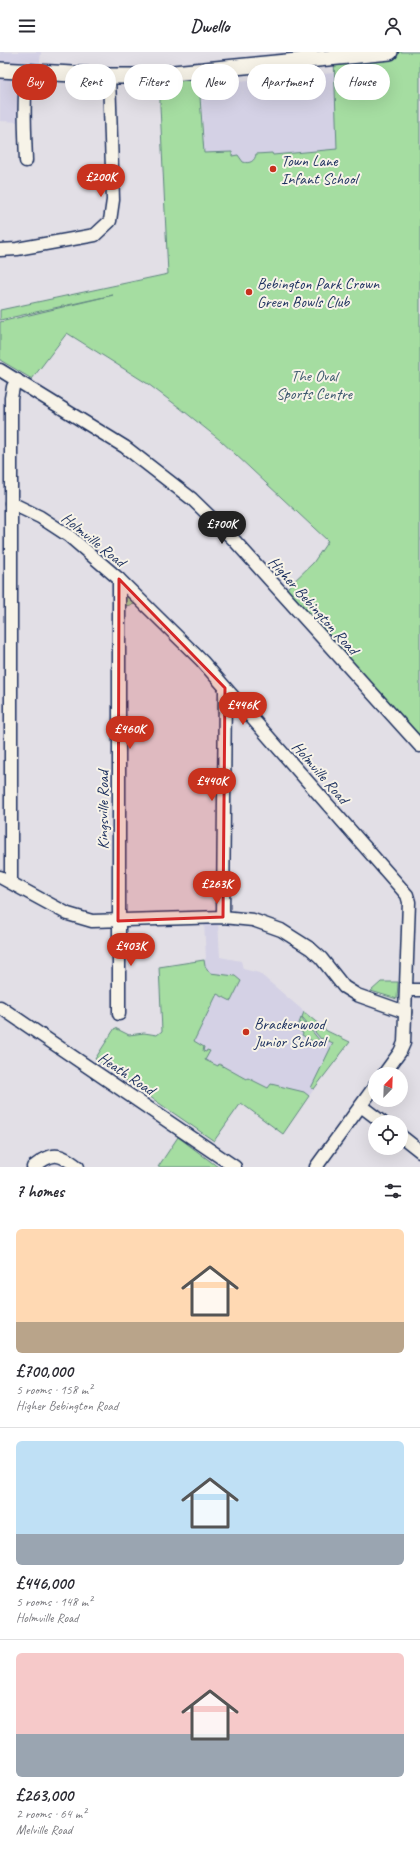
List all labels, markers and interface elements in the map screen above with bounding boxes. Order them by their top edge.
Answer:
icon: menu [16,15,38,37]
text: Dwello [190,15,230,37]
icon: person [382,15,404,37]
chip: Buy [12,64,57,100]
chip: Rent [65,64,116,100]
chip: Filters [124,64,183,100]
chip: New [191,64,239,100]
chip: Apartment [247,64,326,100]
chip: House [334,64,390,100]
place label: Town Lane Infant School [281,151,360,189]
pin: £200K [73,164,129,198]
marker: Town Lane Infant School [268,164,278,174]
text: £200K [86,169,116,185]
place label: Bebington Park Crown Green Bowls Club [257,274,380,312]
marker: Bebington Park Crown Green Bowls Club [244,287,254,297]
park label: The Oval Sports Centre [276,366,354,404]
street label: Holmville Road [57,508,132,573]
pin: £700K [194,511,250,545]
text: £700K [207,516,237,532]
street label: Higher Bebington Road [264,552,365,661]
pin: £446K [215,692,271,726]
text: £446K [228,697,258,713]
pin: £460K [102,716,158,750]
text: £460K [115,721,145,737]
street label: Holmville Road [288,737,355,810]
street label: Kingsville Road [93,768,113,850]
pin: £440K [184,768,240,802]
text: £440K [197,773,227,789]
pin: £263K [189,871,245,905]
text: £263K [202,876,232,892]
pin: £403K [103,933,159,967]
text: £403K [116,938,146,954]
place label: Brackenwood Junior School [253,1014,328,1052]
marker: Brackenwood Junior School [241,1027,251,1037]
street label: Heath Road [94,1048,161,1102]
north arrow [368,1067,408,1107]
map controls [368,1067,408,1155]
button: locate [368,1115,408,1155]
icon: filters [382,1180,404,1202]
text: 7 homes [16,1181,64,1202]
icon: home [174,1255,246,1327]
text: £700,000 [16,1361,73,1382]
text: 5 rooms · 158 m² [16,1382,92,1398]
text: Higher Bebington Road [16,1398,118,1414]
icon: home [174,1467,246,1539]
text: £446,000 [16,1573,73,1594]
text: 5 rooms · 148 m² [16,1594,92,1610]
text: Holmville Road [16,1610,78,1626]
icon: home [174,1679,246,1751]
text: £263,000 [16,1785,73,1806]
text: 2 rooms · 64 m² [16,1806,86,1822]
text: Melville Road [16,1822,72,1838]

